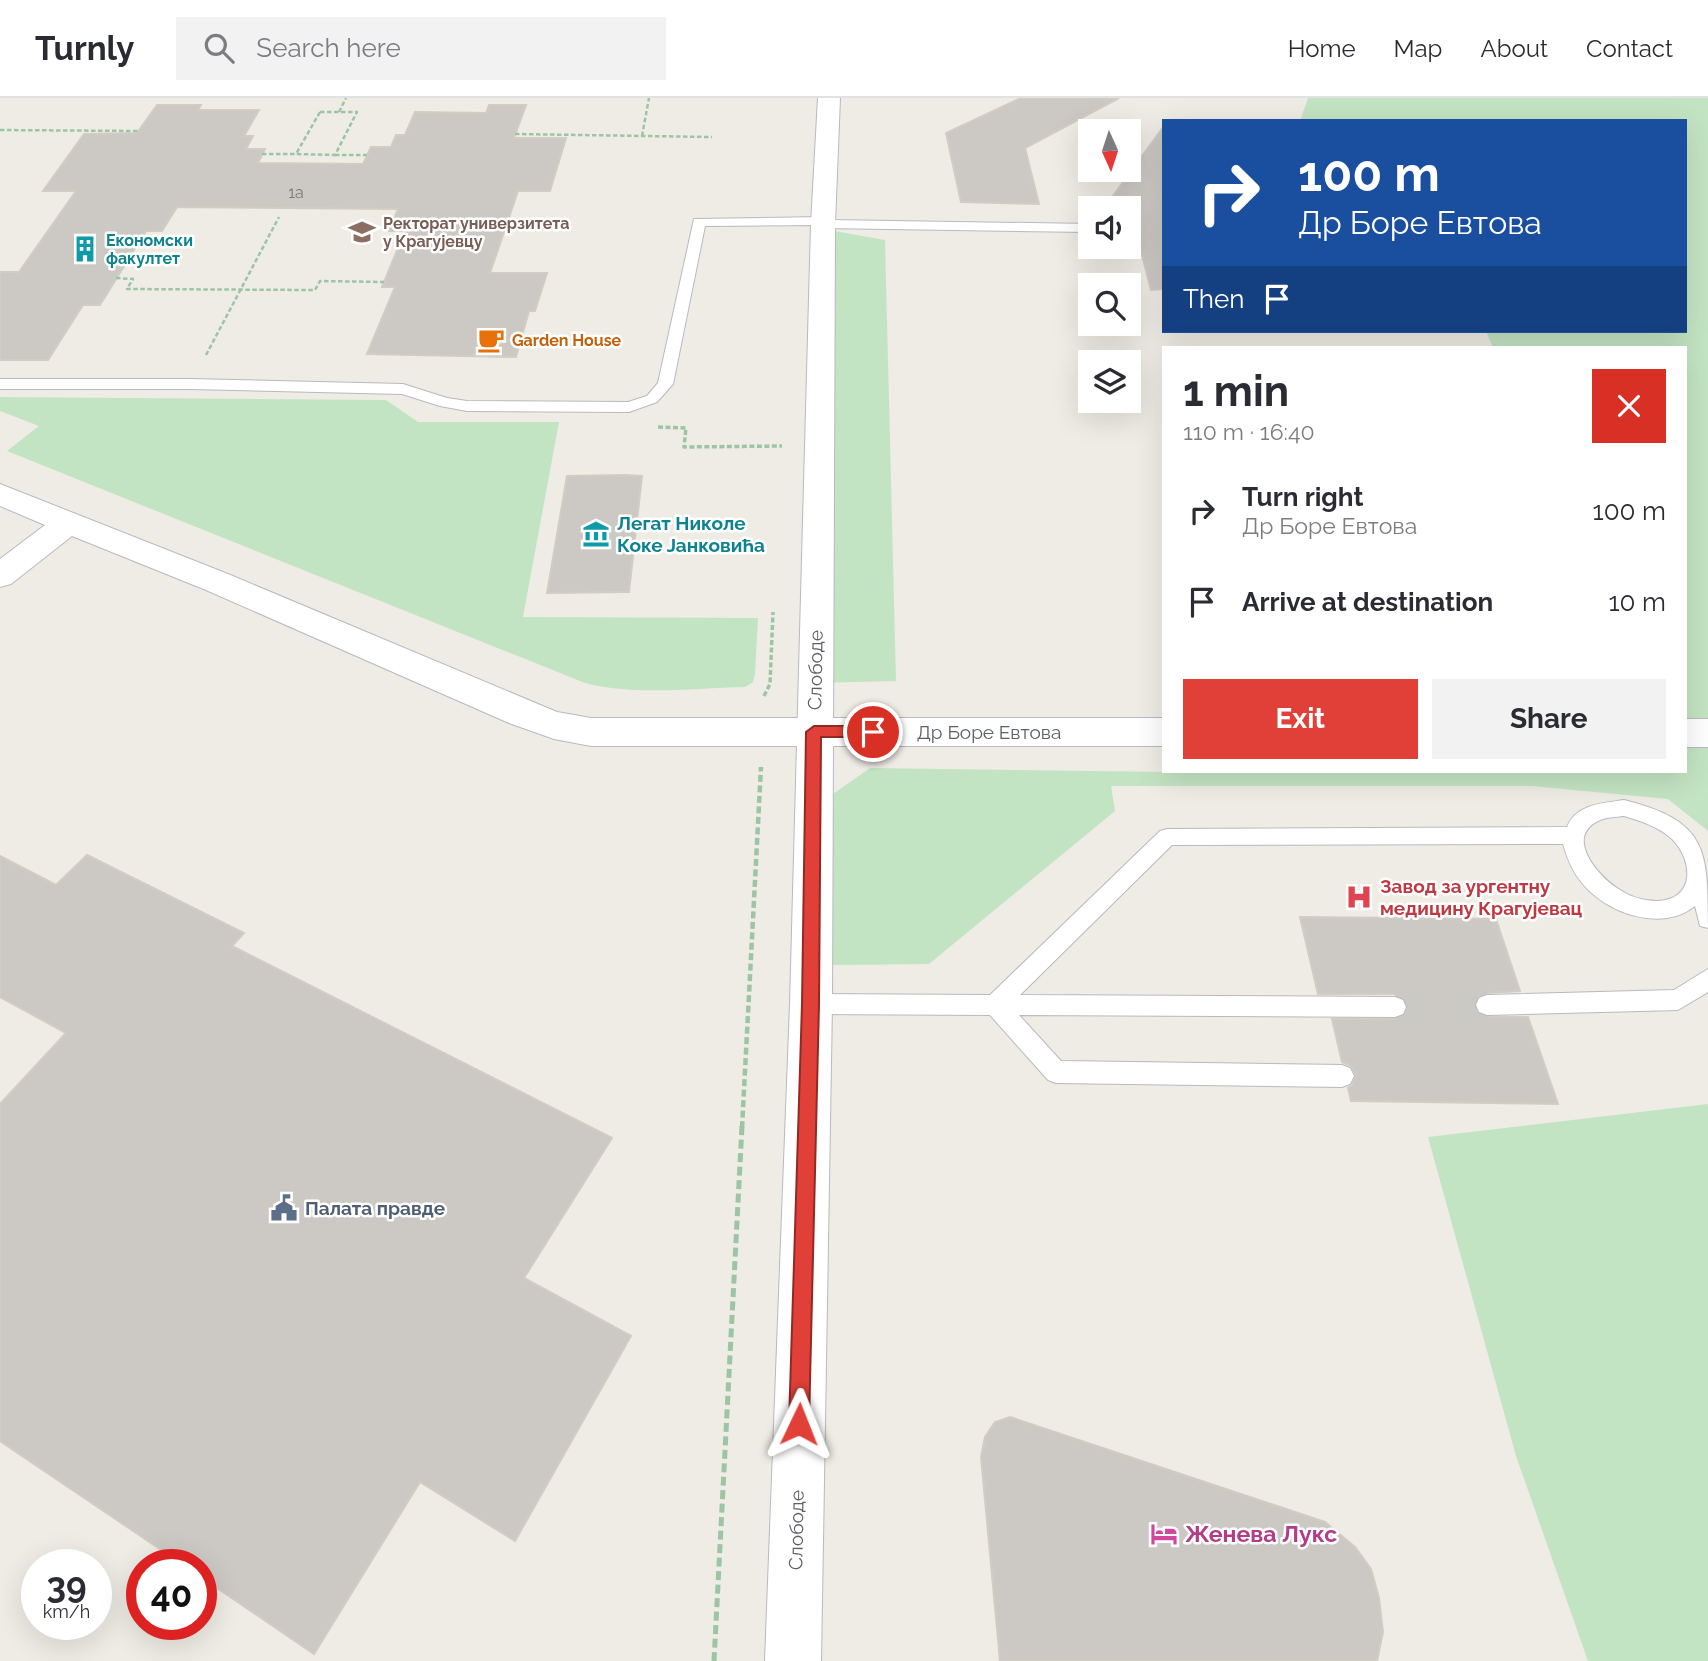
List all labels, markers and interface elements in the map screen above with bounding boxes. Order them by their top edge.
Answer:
search box [176,17,666,80]
text: Turnly [35,29,134,68]
icon: search [200,29,238,67]
text: Search here [256,33,401,63]
text: Home [1288,34,1356,63]
text: Map [1394,34,1442,63]
text: About [1480,34,1548,63]
text: Contact [1586,34,1673,63]
north arrow [1078,119,1141,182]
map controls [1078,119,1141,413]
text: 100 m [1298,145,1440,202]
icon: right [1183,147,1274,238]
house number: 1a [288,183,304,202]
button: sound [1078,196,1141,259]
text: Др Боре Евтова [1298,204,1542,241]
place label: Ректорат универзитета у Крагујевцу [383,214,569,251]
school or university icon: Ректорат универзитета у Крагујевцу [347,217,377,247]
place label: Економски факултет [106,231,193,268]
building icon: Економски факултет [70,234,100,264]
button: search [1078,273,1141,336]
icon: arrive [1258,280,1296,318]
text: Then [1183,284,1244,314]
cafe icon: Garden House [476,325,506,355]
place label: Garden House [512,331,622,350]
button: layers [1078,350,1141,413]
text: 1 min [1183,367,1289,416]
button: close [1592,369,1666,443]
text: 110 m · 16:40 [1183,418,1315,445]
text: Turn right [1242,482,1363,512]
icon: right [1183,492,1221,530]
text: 100 m [1593,496,1666,526]
place label: Легат Николе Коке Јанковића [617,512,765,556]
text: Др Боре Евтова [1242,512,1417,539]
museum icon: Легат Николе Коке Јанковића [581,519,611,549]
icon: arrive [1183,583,1221,621]
text: Arrive at destination [1242,587,1493,617]
text: 10 m [1608,587,1666,617]
street label: Слободе [803,630,827,710]
button: Exit [1183,679,1418,759]
button: Share [1432,679,1666,759]
pin [843,702,903,762]
icon: arrive [854,713,892,751]
street label: Др Боре Евтова [917,721,1061,743]
place label: Завод за ургентну медицину Крагујевац [1380,875,1583,919]
hospital icon: Завод за ургентну медицину Крагујевац [1344,882,1374,912]
public building icon: Палата правде [269,1193,299,1223]
place label: Палата правде [305,1197,445,1219]
position arrow [762,1387,836,1461]
street label: Слободе [784,1490,808,1570]
hotel icon: Женева Лукс [1149,1519,1179,1549]
place label: Женева Лукс [1185,1520,1337,1547]
speed limit sign: 40 [126,1549,217,1640]
text: 39 [46,1565,87,1606]
text: km/h [43,1601,90,1622]

